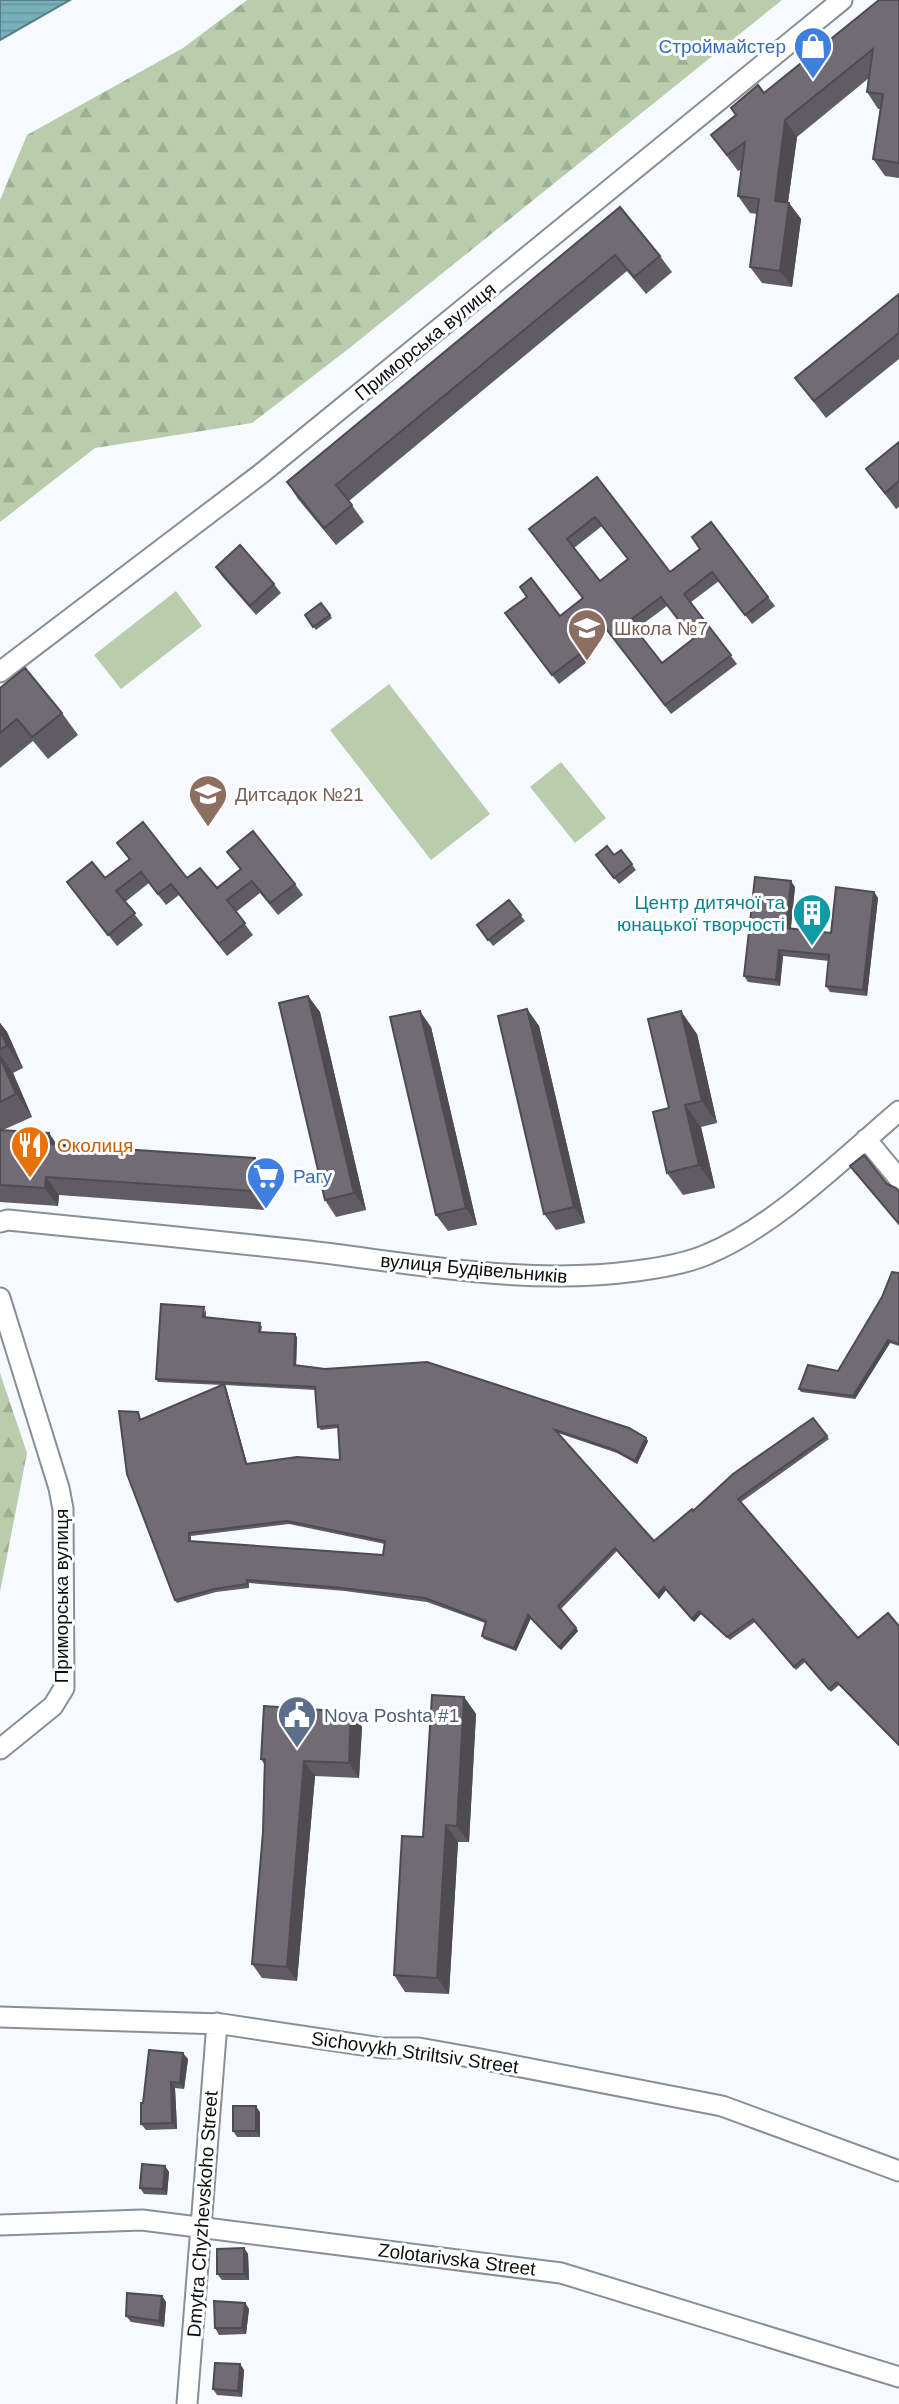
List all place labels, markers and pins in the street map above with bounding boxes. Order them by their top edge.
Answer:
shop icon: Строймайстер [792,25,834,80]
place label: Строймайстер [658,36,786,57]
school or university icon: Школа №7 [566,607,608,662]
place label: Школа №7 [614,618,708,639]
school or university icon: Дитсадок №21 [187,773,229,828]
place label: Дитсадок №21 [235,784,364,805]
place label: Центр дитячої та юнацької творчості [617,892,785,935]
building icon: Центр дитячої та юнацької творчості [791,892,833,947]
restaurant icon: Околиця [9,1124,51,1179]
place label: Околиця [57,1135,133,1156]
supermarket icon: Рагу [245,1155,287,1210]
place label: Рагу [293,1166,333,1187]
public building icon: Nova Poshta #1 [276,1694,318,1749]
place label: Nova Poshta #1 [324,1705,459,1726]

